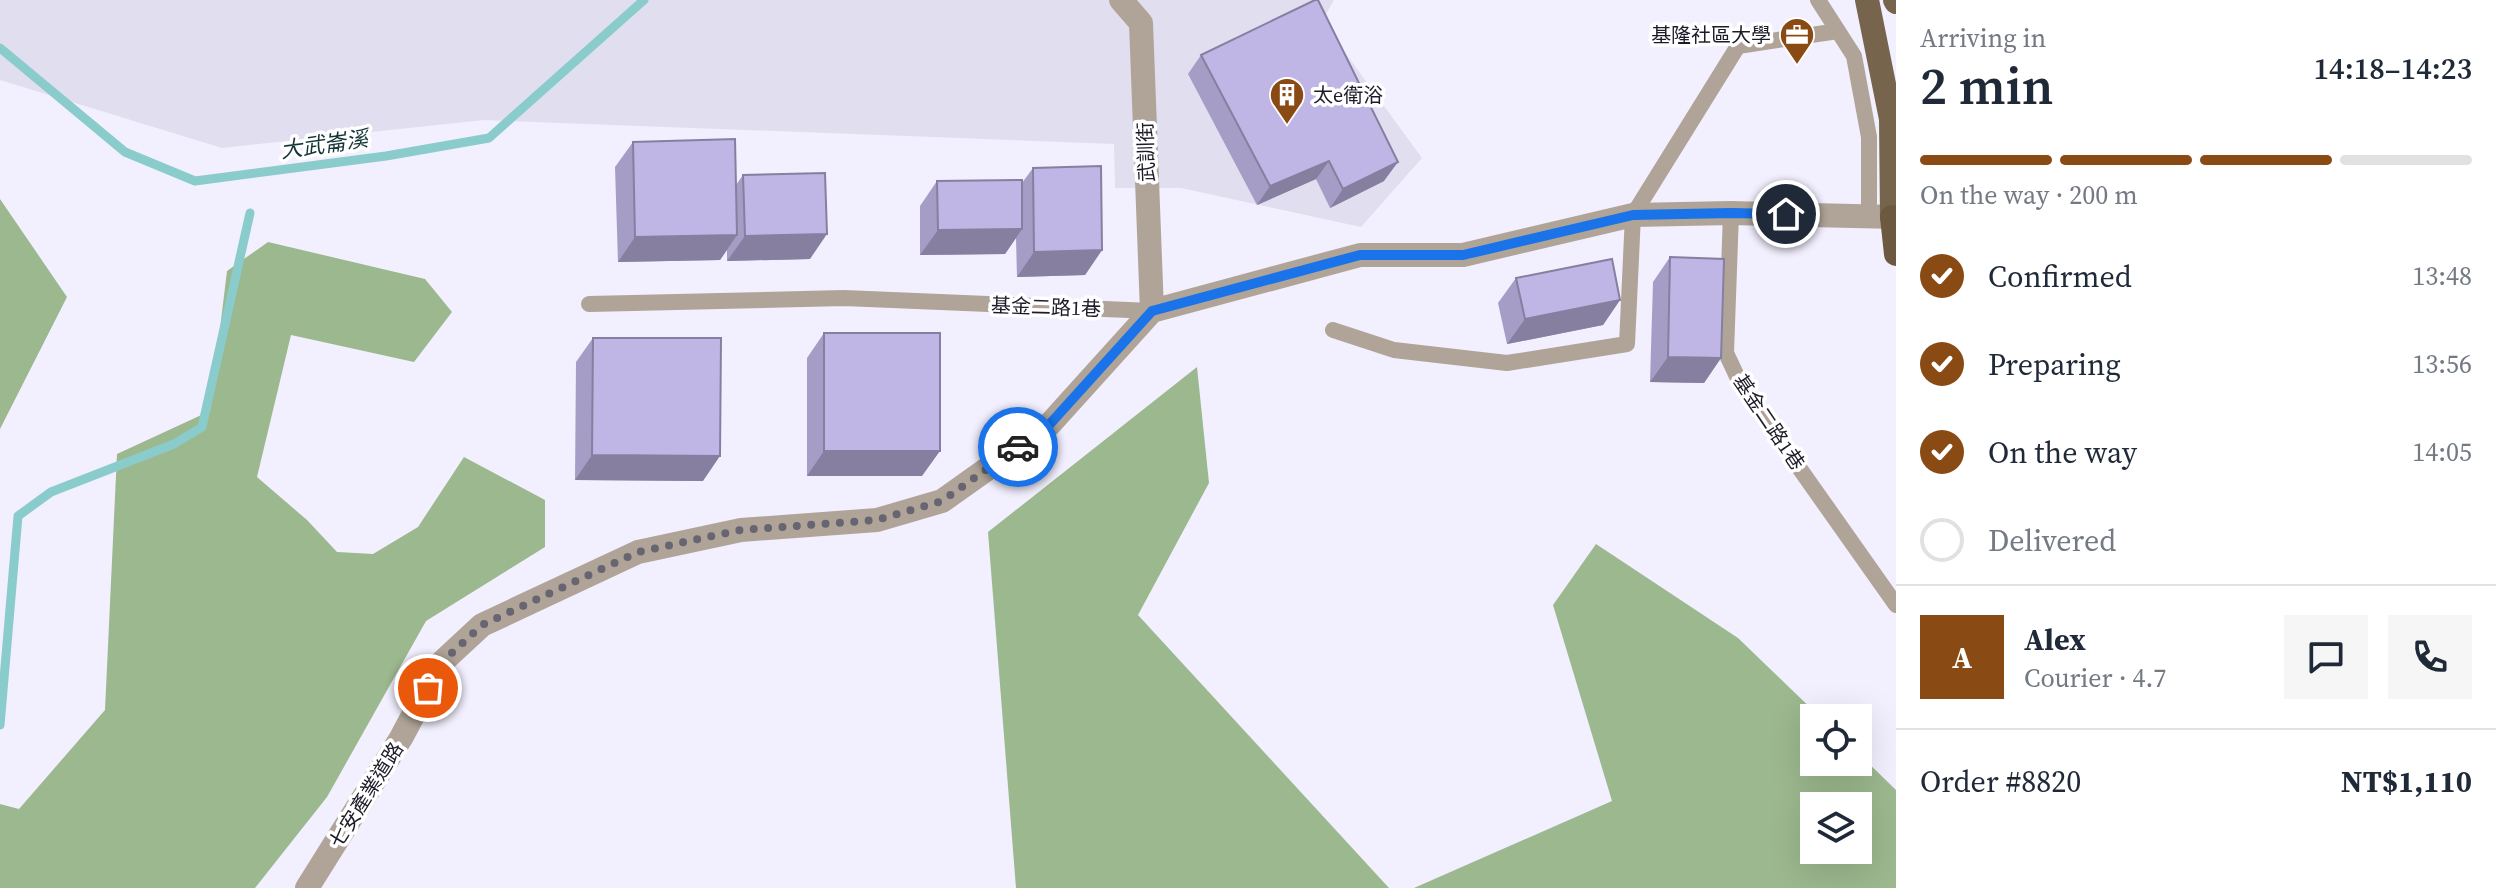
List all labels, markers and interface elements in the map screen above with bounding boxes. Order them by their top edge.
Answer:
office icon: 基隆社區大學 [1778,16,1816,66]
text: Arriving in [1920,20,2046,56]
place label: 基隆社區大學 [1651,21,1771,49]
text: 14:18–14:23 [2313,48,2472,89]
text: 2 min [1920,50,2053,121]
building icon: 太e衛浴 [1268,76,1306,126]
place label: 太e衛浴 [1313,81,1383,109]
street label: 武訓街 [1131,122,1161,182]
water label: 大武崙溪 [278,123,373,165]
text: On the way · 200 m [1920,177,2138,213]
pin [1752,180,1820,248]
icon: home [1764,192,1808,236]
icon: check [1920,254,1964,298]
text: Confirmed [1988,256,2132,297]
text: 13:48 [2412,258,2472,294]
street label: 基金二路1巷 [991,291,1101,323]
icon: check [1920,342,1964,386]
text: Preparing [1988,344,2121,385]
text: 13:56 [2412,346,2472,382]
street label: 基金二路1巷 [1727,369,1811,475]
courier [978,407,1058,487]
icon: car [996,425,1040,469]
icon: check [1920,430,1964,474]
text: On the way [1988,432,2137,473]
text: 14:05 [2412,434,2472,470]
text: Delivered [1988,520,2116,561]
button: chat [2284,615,2368,699]
button: phone [2388,615,2472,699]
text: Alex [2024,619,2086,660]
text: A [1952,637,1972,678]
pin [394,654,462,722]
text: Courier · 4.7 [2024,660,2166,696]
icon: bag [406,666,450,710]
map controls [1800,704,1872,864]
button: locate [1800,704,1872,776]
street label: 七安產業道路 [322,737,410,853]
text: Order #8820 [1920,761,2081,802]
text: NT$1,110 [2341,761,2472,802]
button: layers [1800,792,1872,864]

